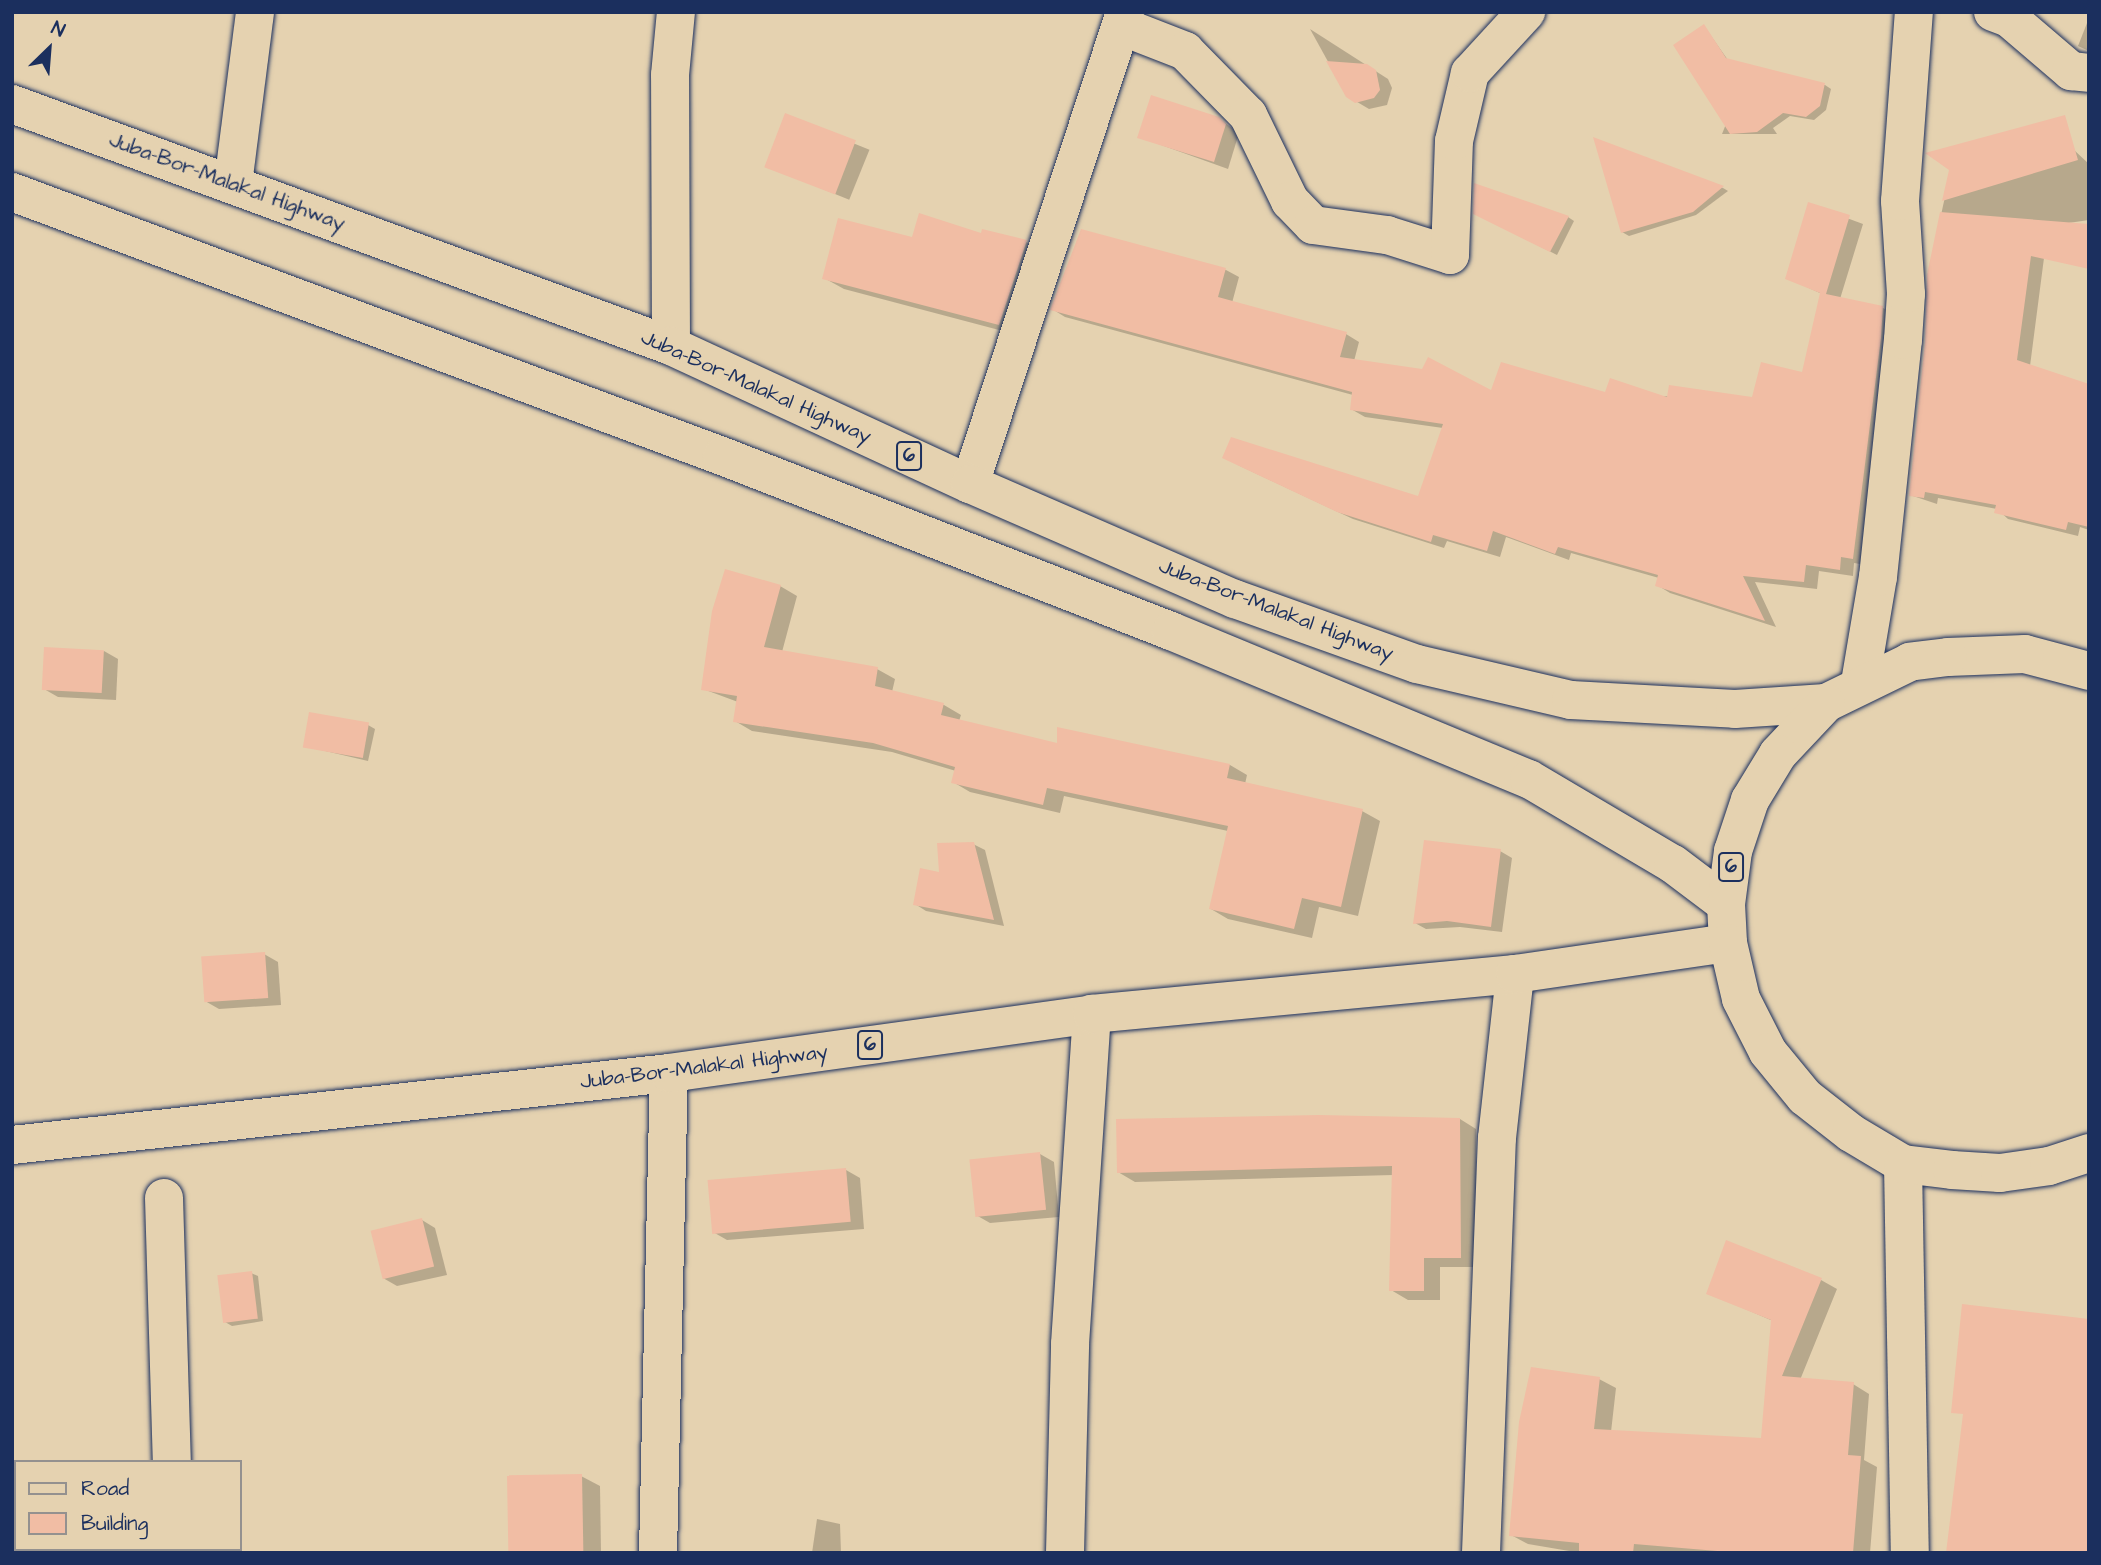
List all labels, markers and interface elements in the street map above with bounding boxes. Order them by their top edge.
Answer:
north arrow [14,14,84,84]
text: N [47,15,69,44]
street label: Juba-Bor-Malakal Highway [106,128,348,236]
street label: Juba-Bor-Malakal Highway [637,325,875,449]
road number: 6 [895,440,923,471]
street label: Juba-Bor-Malakal Highway [1155,554,1397,666]
road number: 6 [1717,852,1745,882]
road number: 6 [856,1030,884,1060]
street label: Juba-Bor-Malakal Highway [579,1039,829,1095]
legend [14,1460,242,1551]
text: Road [81,1474,129,1503]
text: Building [81,1509,148,1538]

